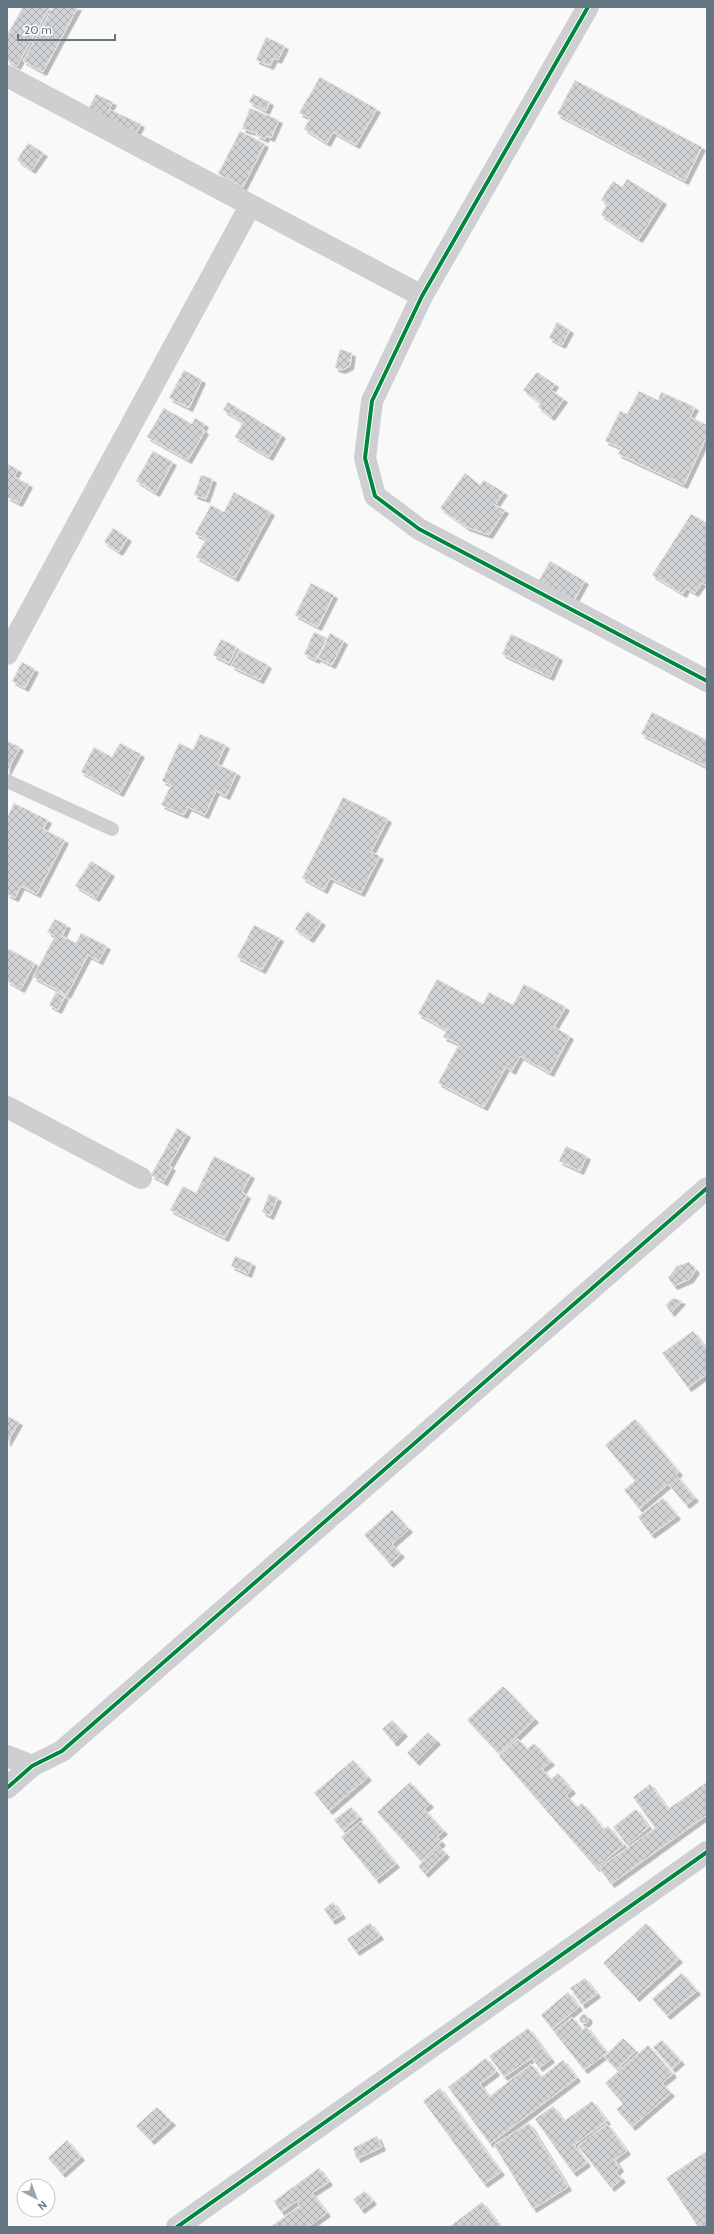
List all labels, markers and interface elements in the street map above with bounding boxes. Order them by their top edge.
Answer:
scale bar [18,16,115,42]
text: 20 m [24,22,52,37]
north arrow [16,2178,56,2218]
text: N [35,2198,50,2213]

